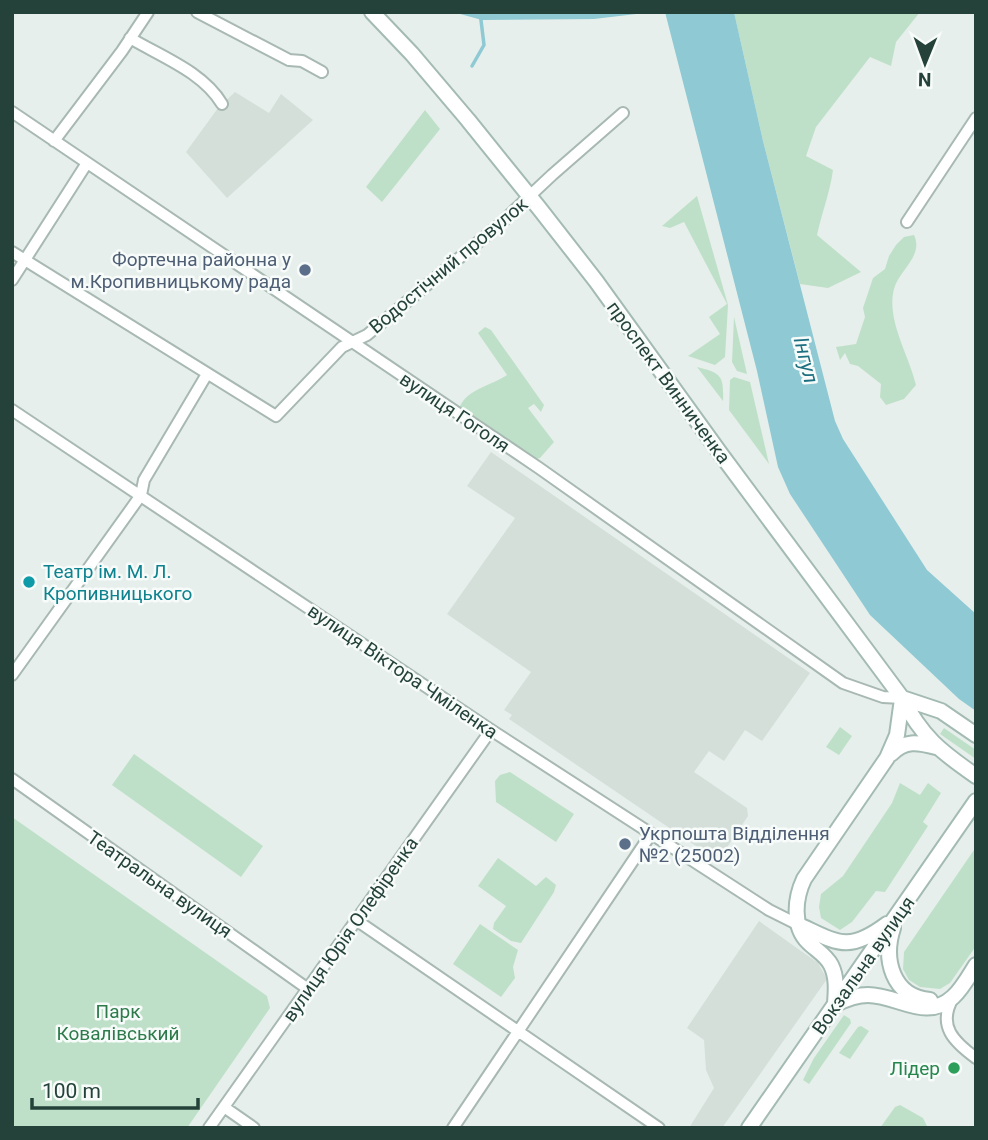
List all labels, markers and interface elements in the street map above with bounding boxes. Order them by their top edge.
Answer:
north arrow [890,28,960,98]
text: N [918,68,932,91]
street label: Водостічний провулок [364,192,533,338]
place label: Фортечна районна у м.Кропивницькому рада [71,248,291,293]
marker: Фортечна районна у м.Кропивницькому рада [297,262,313,278]
street label: проспект Винниченка [602,297,735,468]
water label: Інгул [789,334,823,386]
street label: вулиця Гоголя [395,367,514,458]
place label: Театр ім. М. Л. Кропивницького [43,560,192,605]
marker: Театр ім. М. Л. Кропивницького [21,574,37,590]
street label: вулиця Віктора Чміленка [303,599,502,744]
place label: Укрпошта Відділення №2 (25002) [639,822,830,867]
street label: Театральна вулиця [83,826,236,943]
street label: вулиця Юрія Олефіренка [278,833,423,1026]
marker: Укрпошта Відділення №2 (25002) [617,836,633,852]
street label: Вокзальна вулиця [807,892,920,1039]
park label: Парк Ковалівський [57,1000,179,1045]
place label: Лідер [890,1057,940,1080]
marker: Лідер [946,1060,962,1076]
scale bar [32,1066,198,1110]
text: 100 m [42,1079,101,1103]

